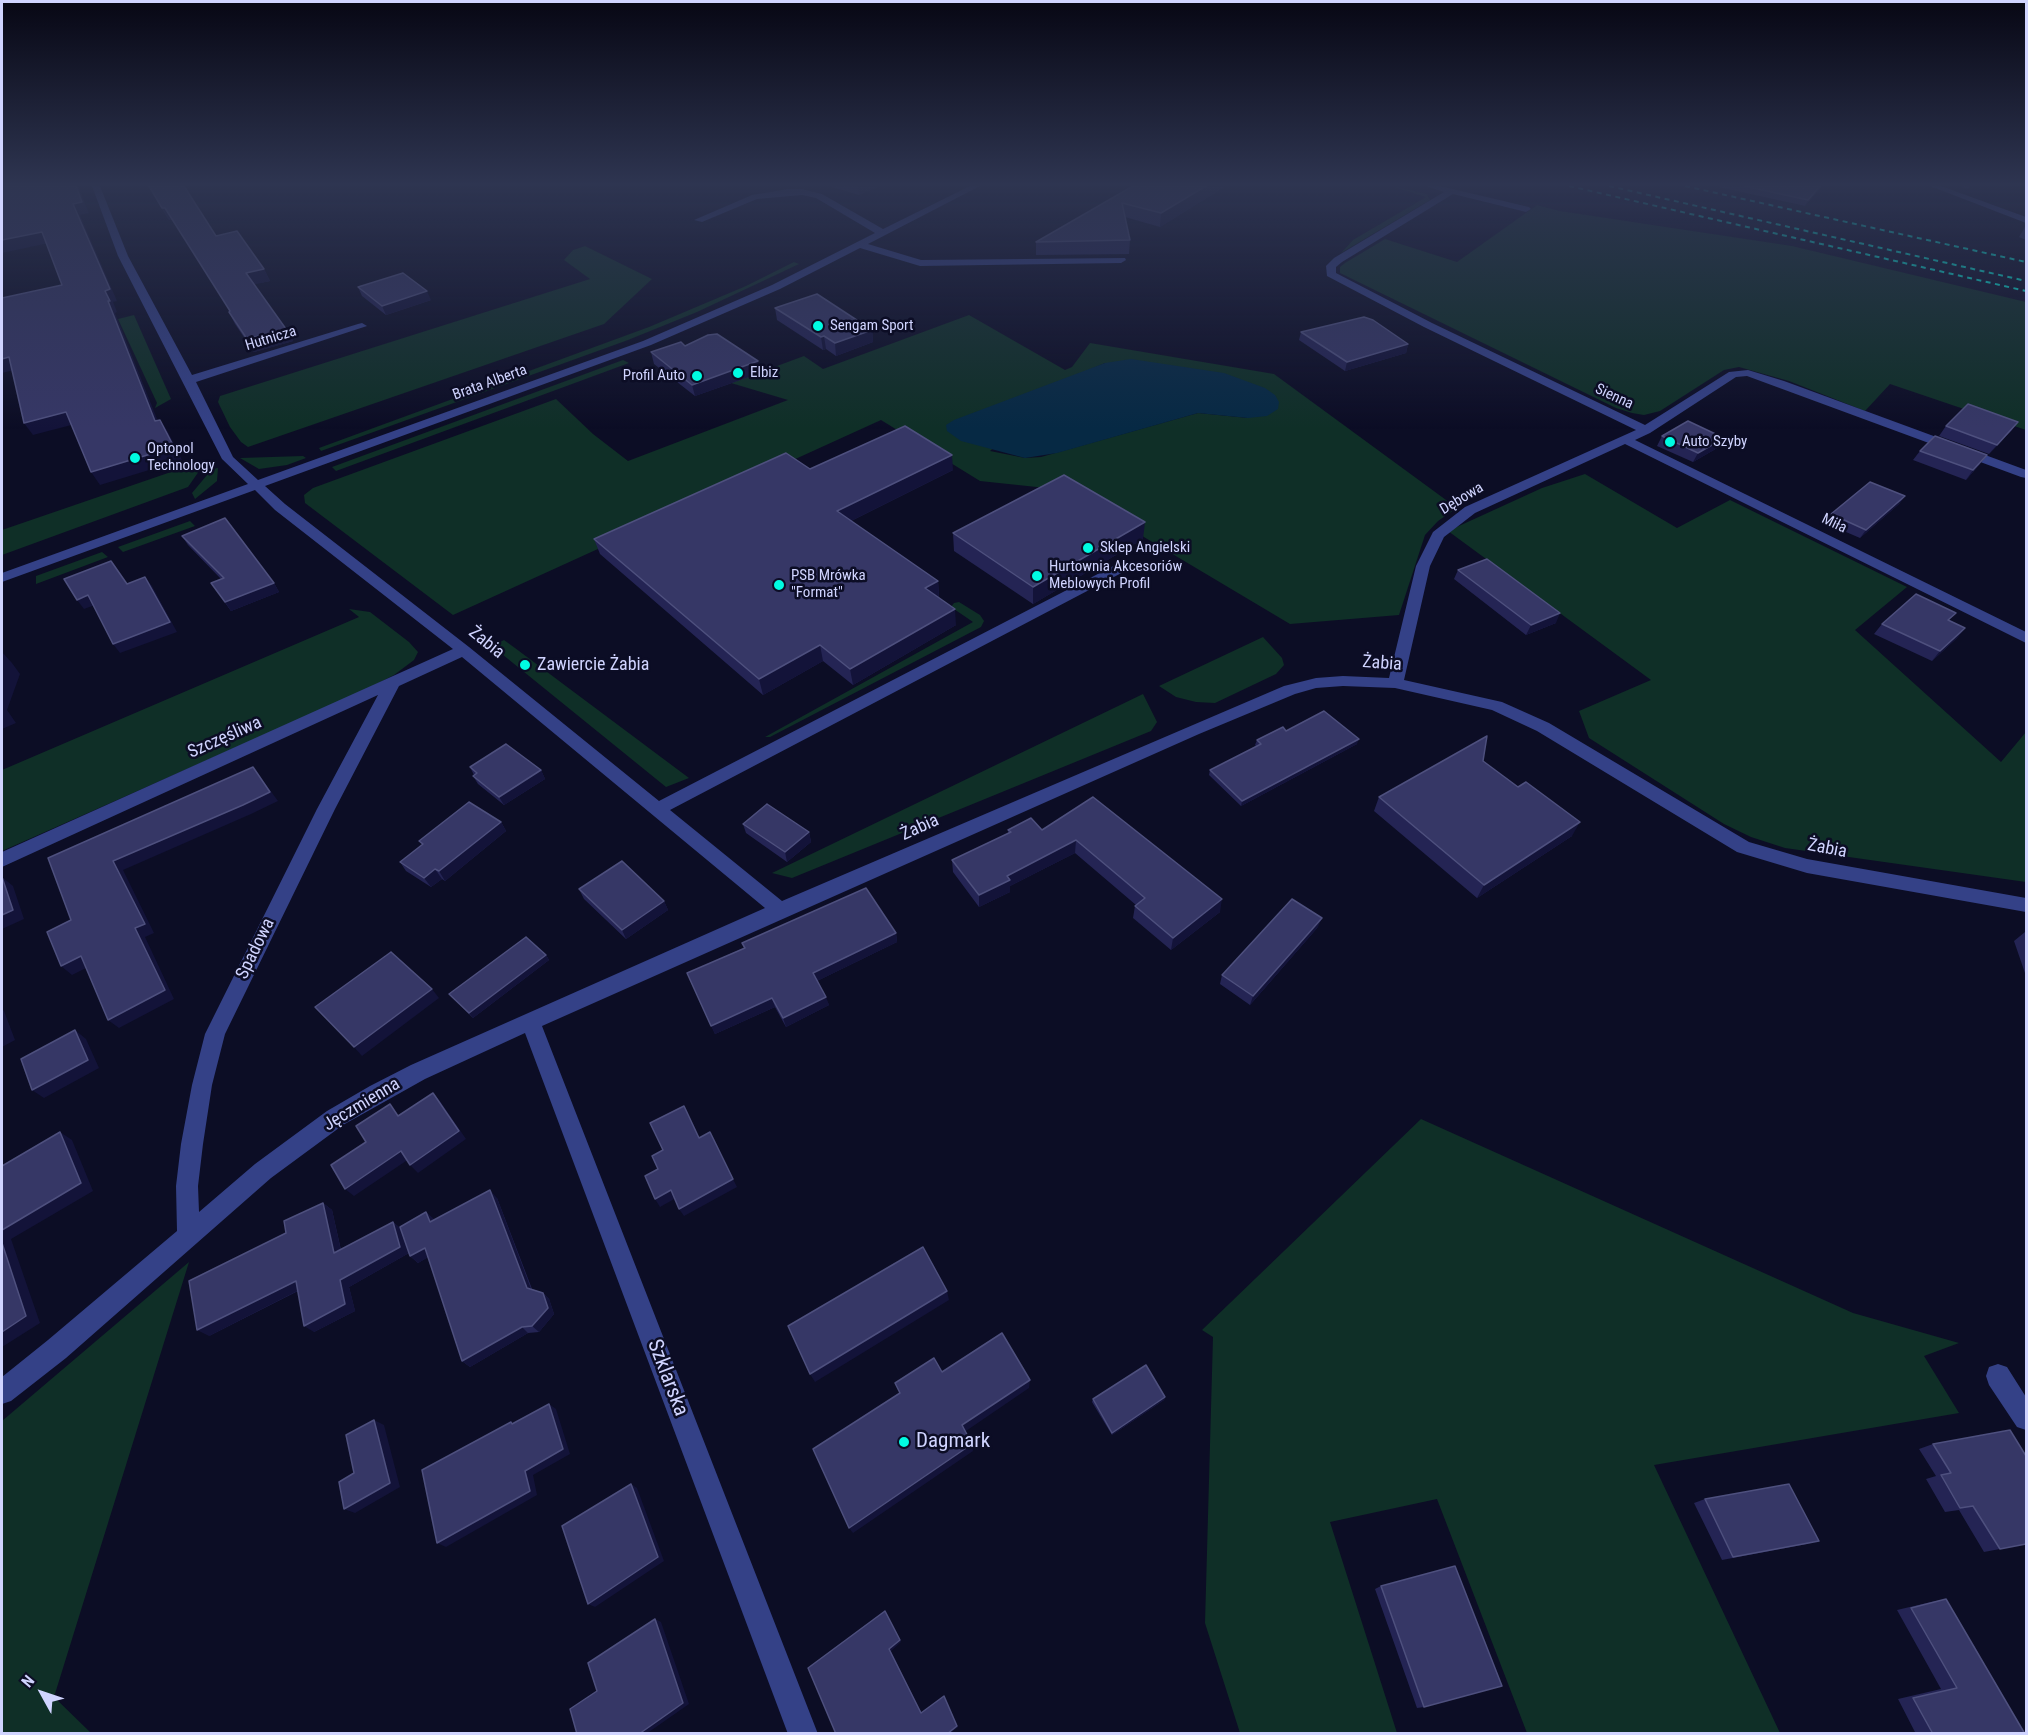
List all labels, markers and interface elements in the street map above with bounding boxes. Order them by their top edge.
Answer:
place label: Sengam Sport [830,317,913,335]
marker: Sengam Sport [811,319,825,333]
street label: Hutnicza [243,323,299,355]
street label: Brata Alberta [450,361,530,405]
place label: Elbiz [750,364,778,382]
marker: Elbiz [731,366,745,380]
place label: Profil Auto [623,367,685,385]
marker: Profil Auto [690,369,704,383]
street label: Sienna [1592,380,1636,414]
place label: Auto Szyby [1682,433,1747,451]
marker: Auto Szyby [1663,435,1677,449]
place label: Optopol Technology [147,440,215,475]
marker: Optopol Technology [128,451,142,465]
street label: Dębowa [1437,479,1487,519]
street label: Miła [1818,510,1850,538]
place label: Sklep Angielski [1100,539,1190,557]
marker: Sklep Angielski [1081,541,1095,555]
place label: Hurtownia Akcesoriów Meblowych Profil [1049,558,1182,593]
place label: PSB Mrówka "Format" [791,567,866,602]
marker: Hurtownia Akcesoriów Meblowych Profil [1030,569,1044,583]
marker: PSB Mrówka "Format" [772,578,786,592]
street label: Żabia [464,622,508,664]
street label: Żabia [1361,652,1403,676]
place label: Zawiercie Żabia [537,654,649,676]
marker: Zawiercie Żabia [518,658,532,672]
street label: Szczęśliwa [185,712,265,764]
street label: Żabia [897,810,943,846]
street label: Żabia [1805,835,1849,863]
street label: Spadowa [232,915,280,983]
street label: Jęczmienna [320,1074,404,1136]
street label: Szklarska [641,1336,693,1420]
place label: Dagmark [916,1429,990,1455]
marker: Dagmark [897,1435,911,1449]
north arrow [12,1663,72,1723]
text: N [17,1671,38,1691]

